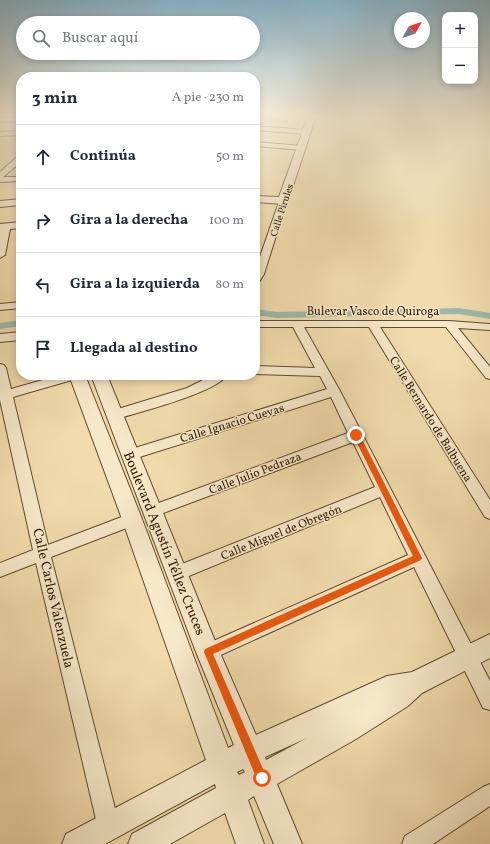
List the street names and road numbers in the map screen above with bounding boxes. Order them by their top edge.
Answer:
street label: Calle Pirules [267,182,297,239]
street label: Bulevar Vasco de Quiroga [307,304,439,320]
street label: Calle Bernardo de Balbuena [385,354,475,485]
street label: Calle Ignacio Cuevas [178,401,286,447]
street label: Boulevard Agustín Téllez Cruces [118,449,209,638]
street label: Calle Julio Pedraza [207,449,304,499]
street label: Calle Miguel de Obregón [219,501,344,565]
street label: Calle Carlos Valenzuela [27,526,78,670]

